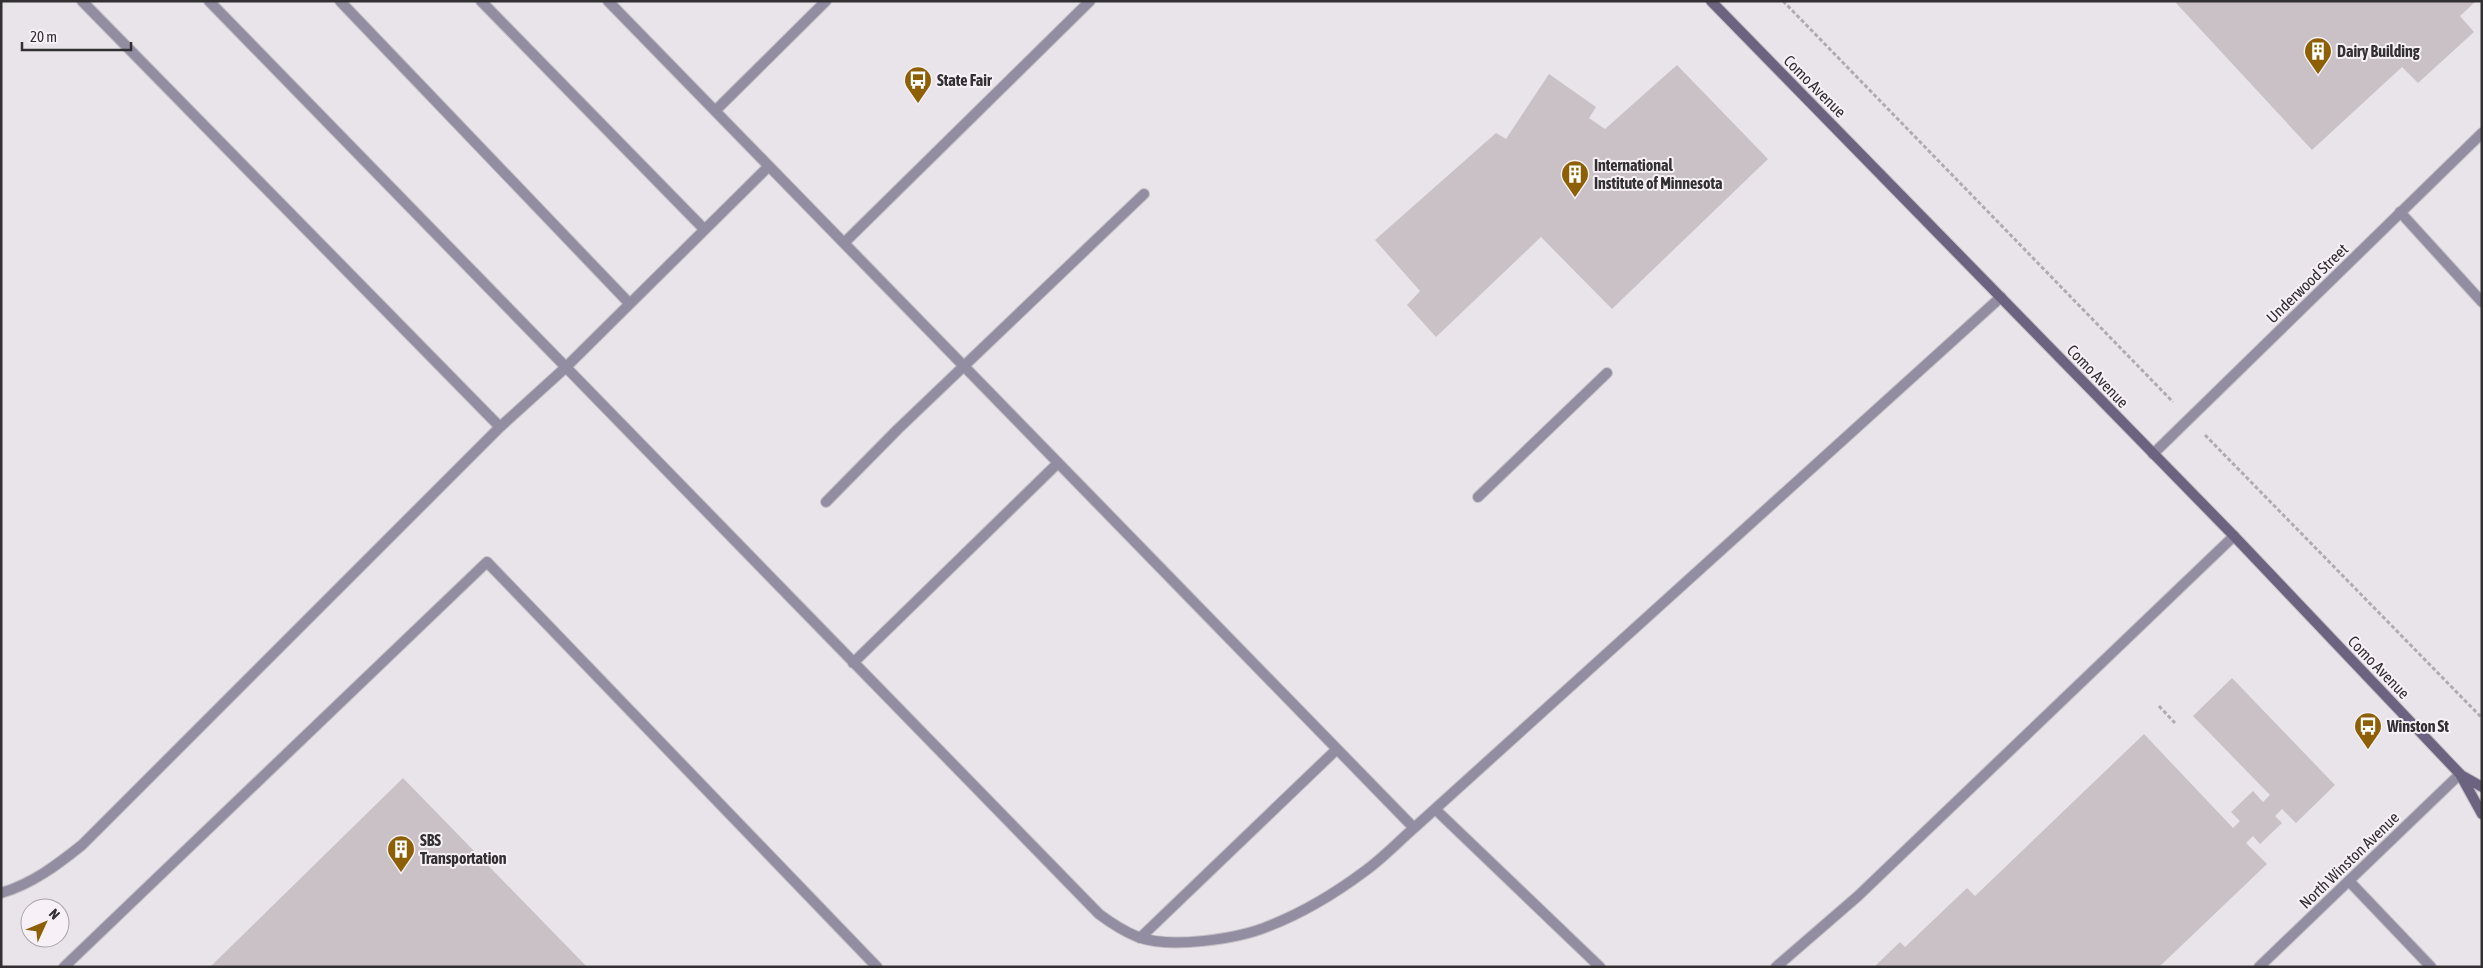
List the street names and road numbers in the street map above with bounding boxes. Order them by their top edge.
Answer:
street label: Como Avenue [1780,51,1850,121]
street label: Underwood Street [2263,239,2352,326]
street label: Como Avenue [2064,341,2132,411]
street label: Como Avenue [2345,632,2413,702]
street label: North Winston Avenue [2296,808,2402,912]

